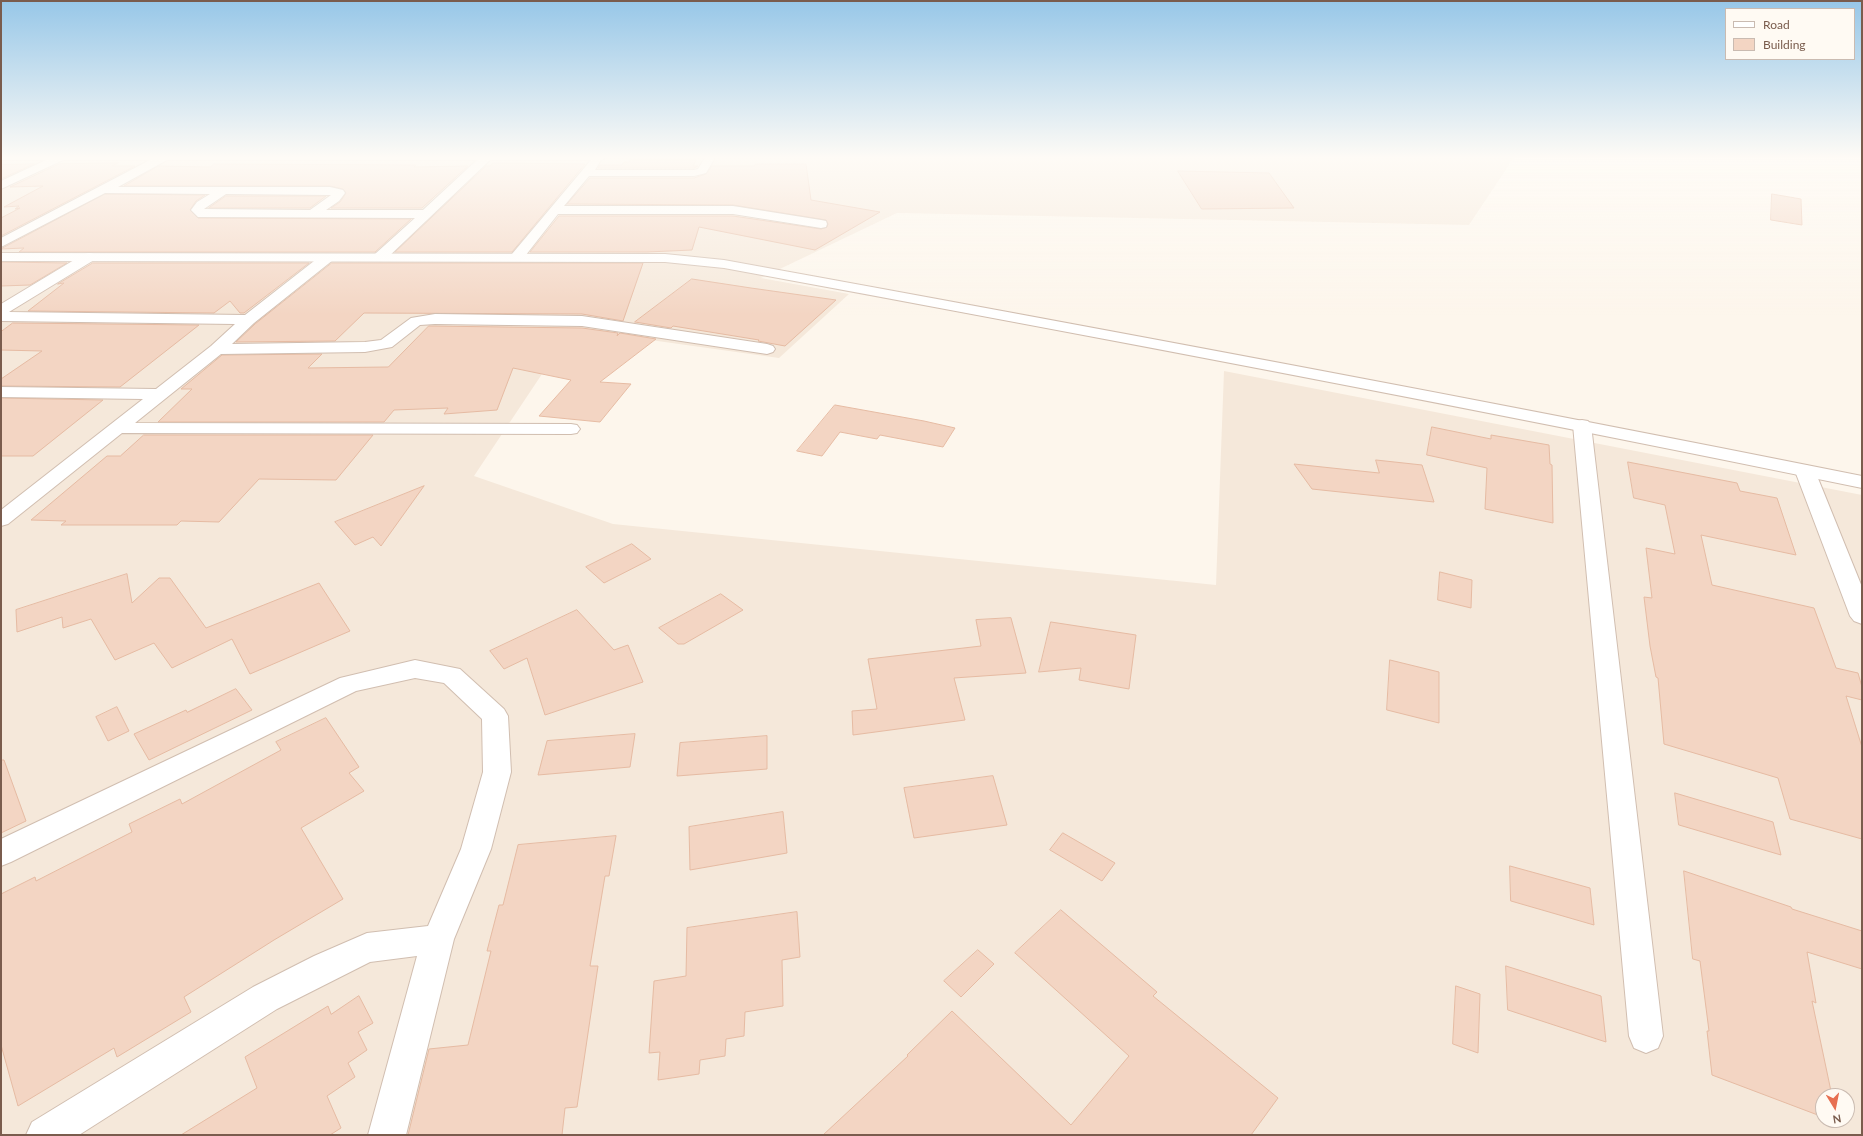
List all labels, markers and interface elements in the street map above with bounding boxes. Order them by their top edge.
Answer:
legend [1725,8,1855,60]
text: Road [1763,17,1790,32]
text: Building [1763,37,1806,52]
north arrow [1815,1088,1855,1128]
text: N [1832,1112,1842,1126]

